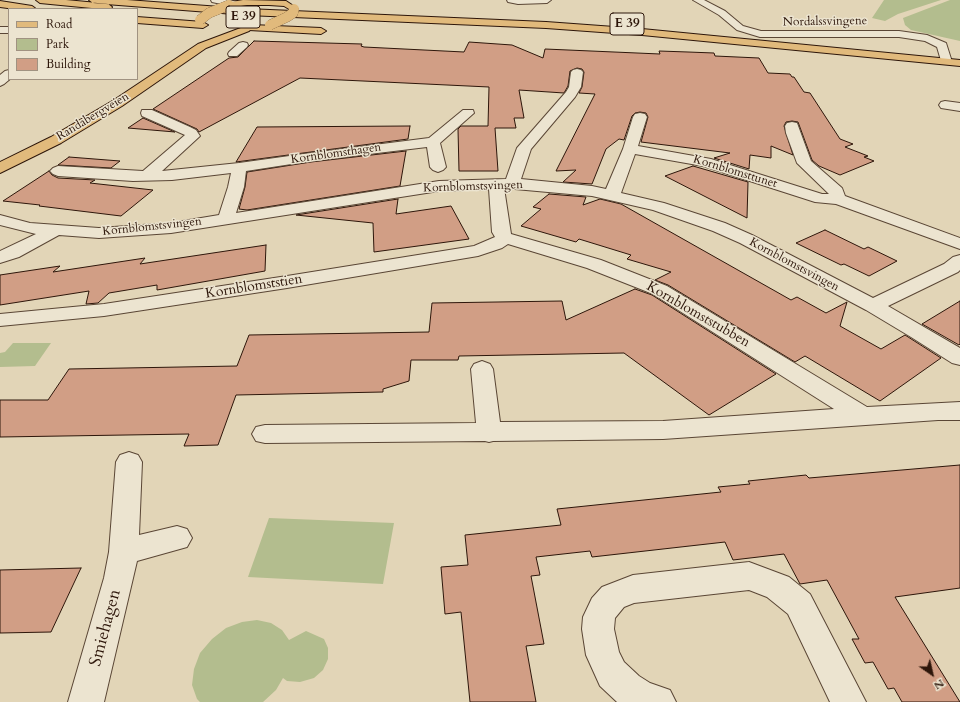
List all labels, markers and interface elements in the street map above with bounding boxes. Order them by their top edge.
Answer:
road number: E 39 [226,6,260,28]
legend [8,8,138,80]
road number: E 39 [610,13,644,35]
street label: Nordalssvingene [783,14,867,30]
text: Road [46,16,72,32]
text: Park [46,36,69,52]
text: Building [46,56,90,72]
street label: Randabergveien [54,90,132,144]
street label: Kornblomsthagen [290,141,382,167]
street label: Kornblomsttunet [691,152,779,192]
street label: Kornblomstsvingen [423,178,523,196]
street label: Kornblomstsvingen [102,215,202,239]
street label: Kornblomstsvingen [747,235,841,295]
street label: Kornblomststien [204,271,304,303]
street label: Kornblomststubben [643,279,753,351]
street label: Smiehagen [86,587,126,669]
north arrow [912,654,952,694]
text: N [931,675,947,693]

